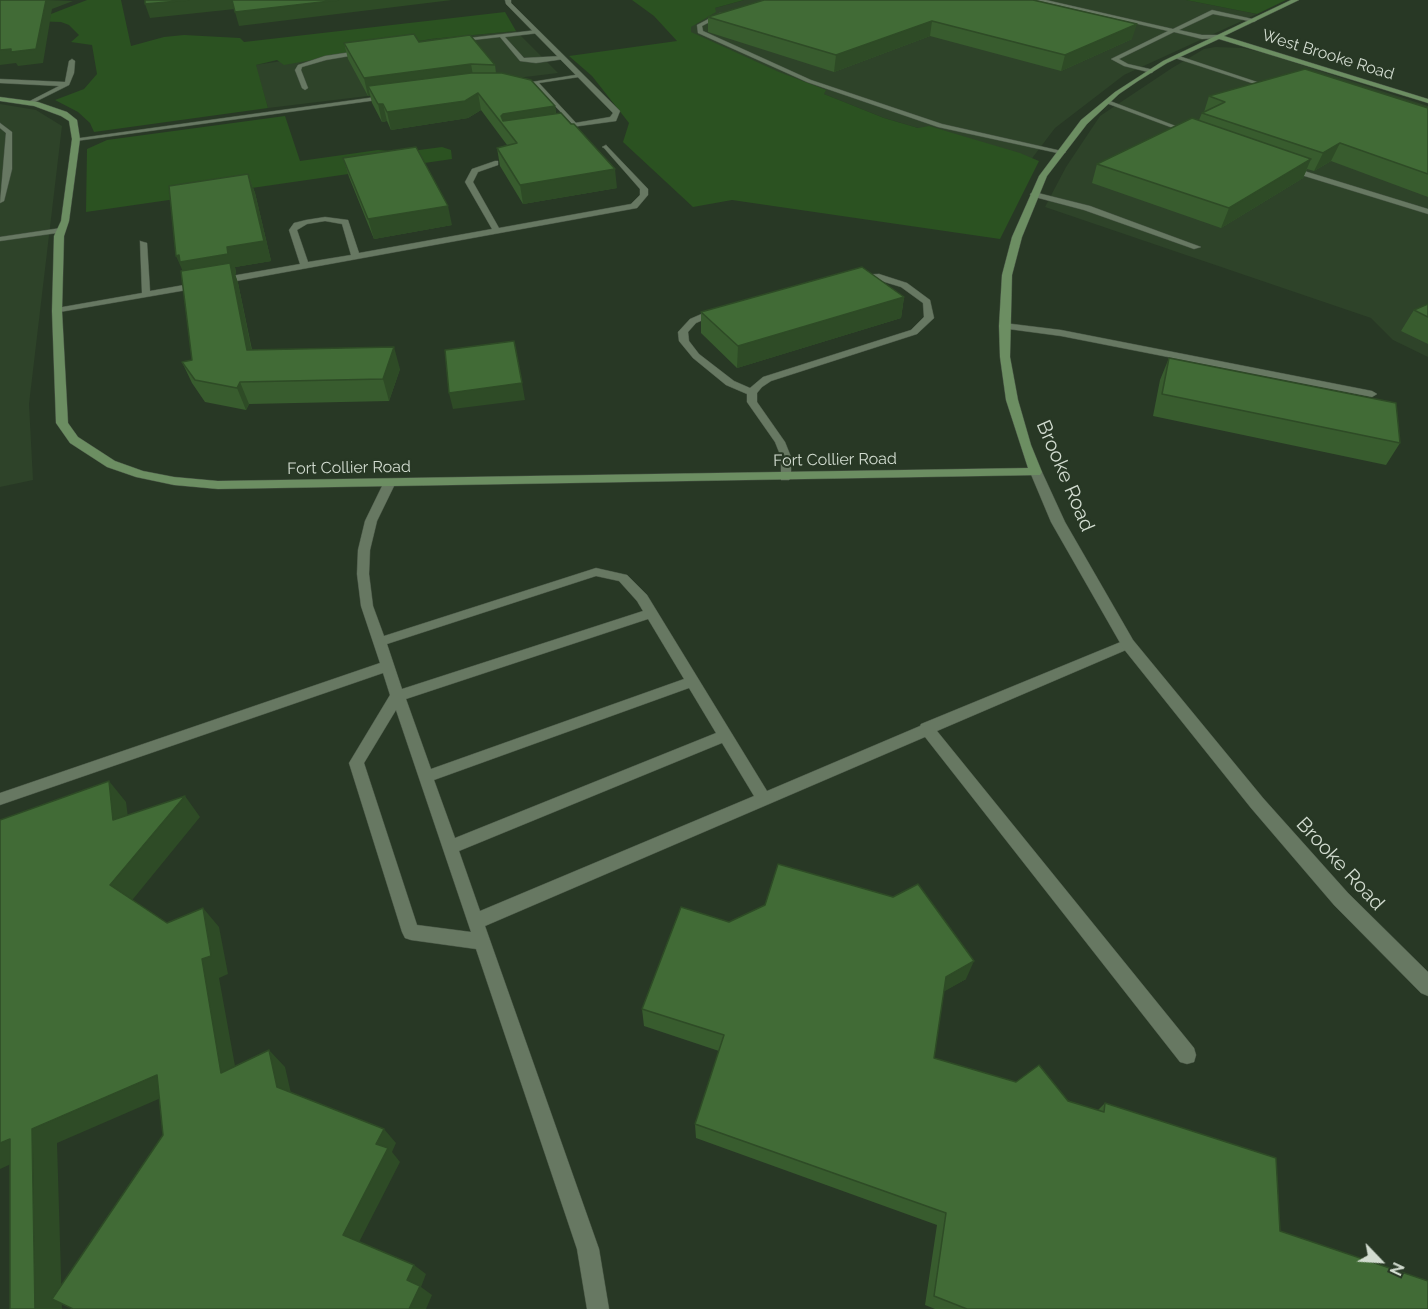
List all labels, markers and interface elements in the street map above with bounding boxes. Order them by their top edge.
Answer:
street label: West Brooke Road [1260,26,1396,84]
street label: Brooke Road [1031,417,1099,535]
street label: Fort Collier Road [773,449,897,471]
street label: Fort Collier Road [287,457,411,479]
street label: Brooke Road [1291,812,1389,916]
north arrow [1350,1231,1410,1291]
text: N [1386,1259,1408,1278]

